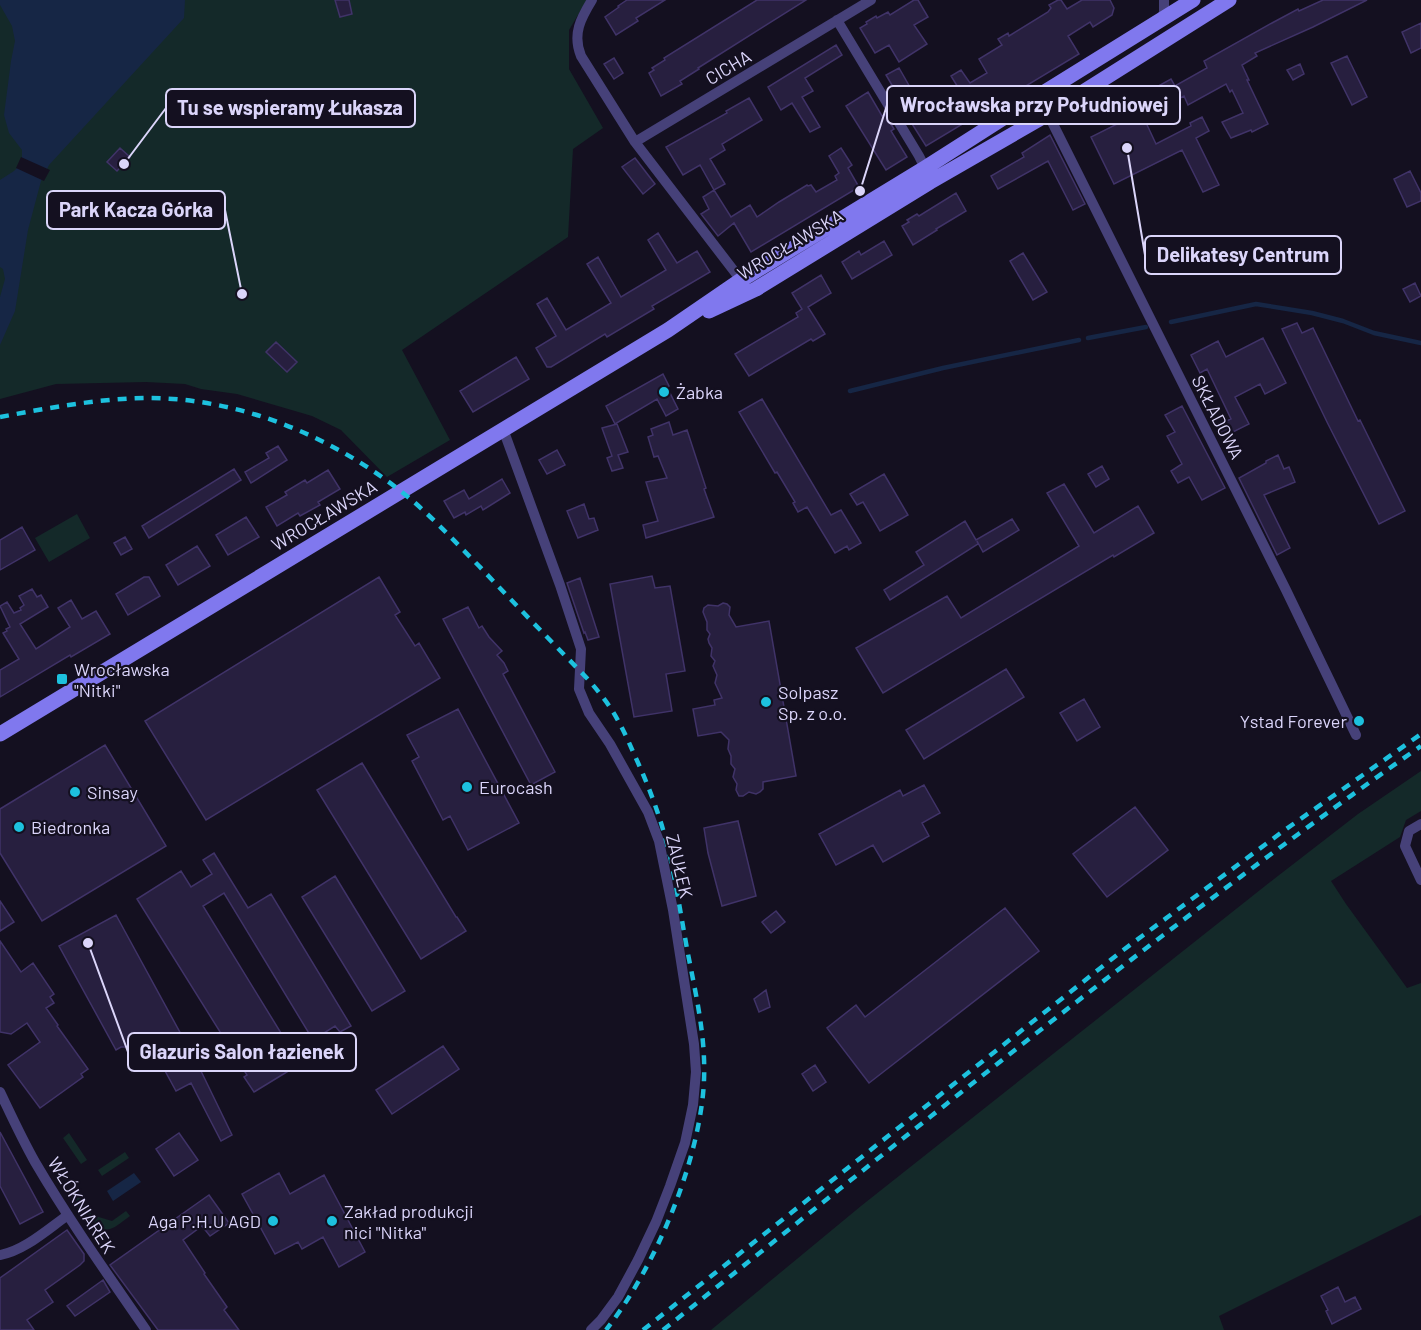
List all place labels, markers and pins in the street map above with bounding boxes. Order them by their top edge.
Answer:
callout: Wrocławska przy Południowej [887,86,1180,124]
callout: Tu se wspieramy Łukasza [166,89,415,127]
callout: Park Kacza Górka [47,191,225,229]
callout: Delikatesy Centrum [1145,236,1341,274]
place label: Żabka [676,381,723,403]
marker: Żabka [657,385,671,399]
place label: Wrocławska "Nitki" [74,658,170,701]
marker: Wrocławska "Nitki" [55,672,69,686]
place label: Solpasz Sp. z o.o. [778,681,847,724]
marker: Solpasz Sp. z o.o. [759,695,773,709]
place label: Ystad Forever [1240,710,1347,732]
marker: Ystad Forever [1352,714,1366,728]
place label: Eurocash [479,776,553,798]
marker: Eurocash [460,780,474,794]
place label: Sinsay [87,781,138,803]
marker: Sinsay [68,785,82,799]
place label: Biedronka [31,816,110,838]
marker: Biedronka [12,820,26,834]
callout: Glazuris Salon łazienek [128,1033,356,1071]
place label: Zakład produkcji nici "Nitka" [344,1200,474,1243]
place label: Aga P.H.U AGD [148,1210,261,1232]
marker: Aga P.H.U AGD [266,1214,280,1228]
marker: Zakład produkcji nici "Nitka" [325,1214,339,1228]

